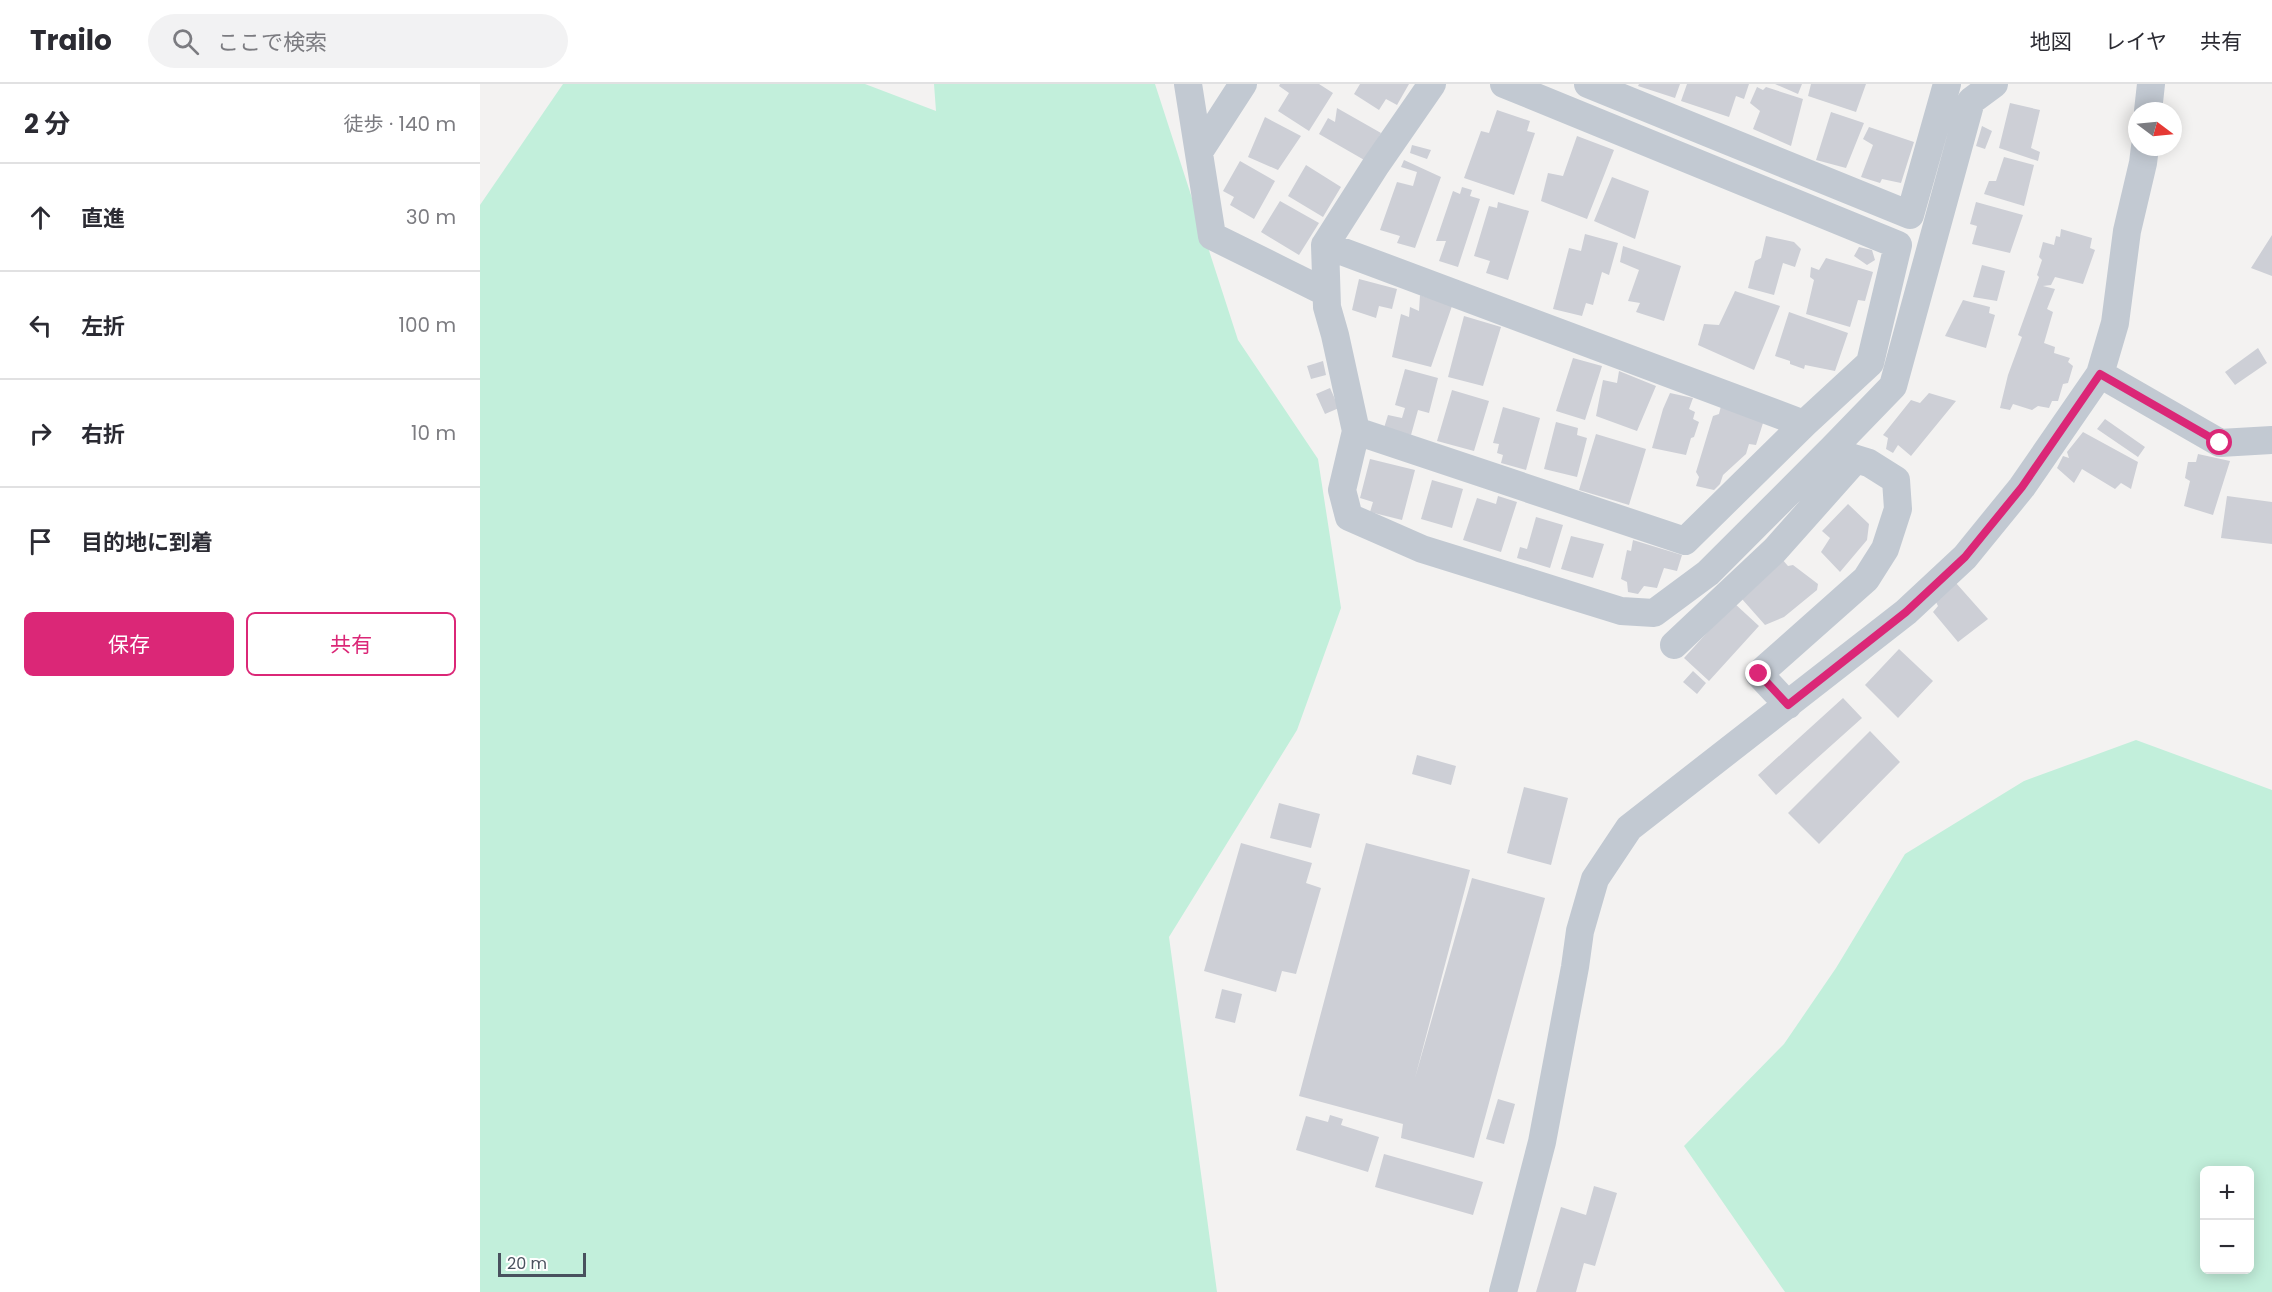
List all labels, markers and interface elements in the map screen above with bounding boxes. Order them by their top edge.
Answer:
search box [148,14,568,68]
text: Trailo [30,21,112,60]
icon: search [169,25,202,58]
text: ここで検索 [217,27,327,58]
text: 地図 [2030,27,2072,56]
text: レイヤ [2105,27,2167,56]
text: 共有 [2200,27,2242,56]
north arrow [2128,102,2182,156]
text: 2 分 [24,106,70,142]
text: 徒歩 · 140 m [344,110,456,138]
icon: ahead [24,201,57,234]
text: 直進 [81,203,125,234]
text: 30 m [406,203,456,231]
icon: left [24,309,57,342]
text: 左折 [81,311,125,342]
text: 100 m [399,311,456,339]
icon: right [24,417,57,450]
text: 右折 [81,419,125,450]
text: 10 m [411,419,456,447]
route start [2206,429,2232,455]
icon: arrive [24,525,57,558]
text: 目的地に到着 [81,527,213,558]
button: 保存 [24,612,234,676]
button: 共有 [246,612,456,676]
route end [1745,660,1771,686]
map controls [2200,1166,2254,1274]
button: + [2200,1166,2254,1220]
button: − [2200,1220,2254,1274]
scale bar [498,1250,586,1278]
text: 20 m [507,1252,547,1275]

